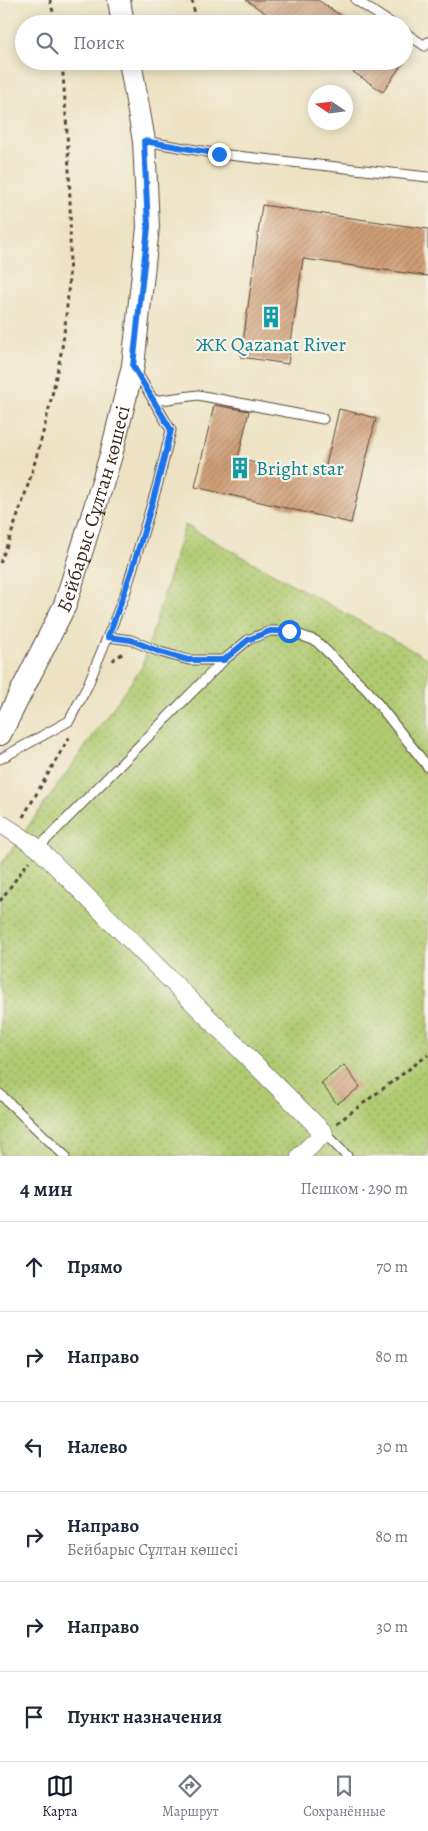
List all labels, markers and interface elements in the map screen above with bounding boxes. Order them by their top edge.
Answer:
search box [15,15,413,70]
icon: search [33,29,61,57]
text: Поиск [73,30,125,56]
north arrow [308,85,353,130]
route end [208,143,231,166]
building icon: ЖК Qazanat River [258,304,284,330]
place label: ЖК Qazanat River [196,331,347,358]
street label: Бейбарыс Сұлтан көшесі [50,403,136,617]
building icon: Bright star [227,455,253,481]
place label: Bright star [256,455,344,482]
route start [278,620,301,643]
text: 4 мин [20,1175,73,1203]
text: Пешком · 290 m [300,1178,408,1200]
icon: ahead [20,1253,48,1281]
text: Прямо [67,1254,122,1280]
text: 70 m [376,1256,408,1278]
icon: right [20,1343,48,1371]
text: Направо [67,1344,139,1370]
text: 80 m [375,1346,408,1368]
icon: left [20,1433,48,1461]
text: Налево [67,1434,127,1460]
text: 30 m [376,1436,408,1458]
text: Направо [67,1513,139,1539]
icon: right [20,1523,48,1551]
text: 80 m [375,1526,408,1548]
text: Бейбарыс Сұлтан көшесі [67,1539,238,1561]
icon: right [20,1613,48,1641]
text: Направо [67,1614,139,1640]
text: 30 m [376,1616,408,1638]
icon: arrive [20,1703,48,1731]
text: Пункт назначения [67,1704,222,1730]
tab: Карта [42,1772,78,1821]
tab: Маршрут [162,1772,219,1821]
tab: Сохранённые [303,1772,386,1821]

